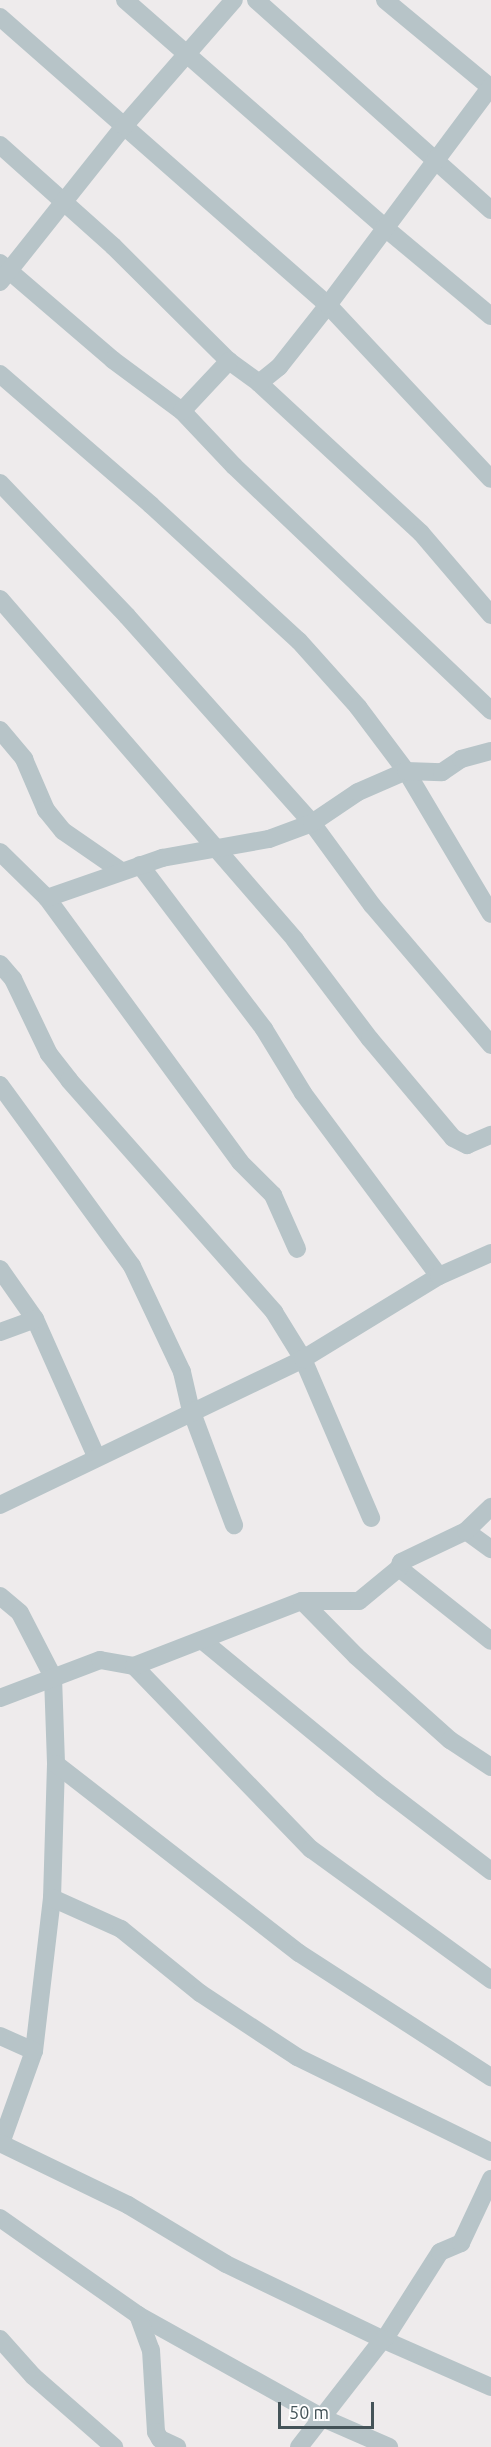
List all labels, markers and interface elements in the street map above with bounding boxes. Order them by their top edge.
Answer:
scale bar [281,2390,377,2428]
text: 50 m [289,2402,329,2422]

